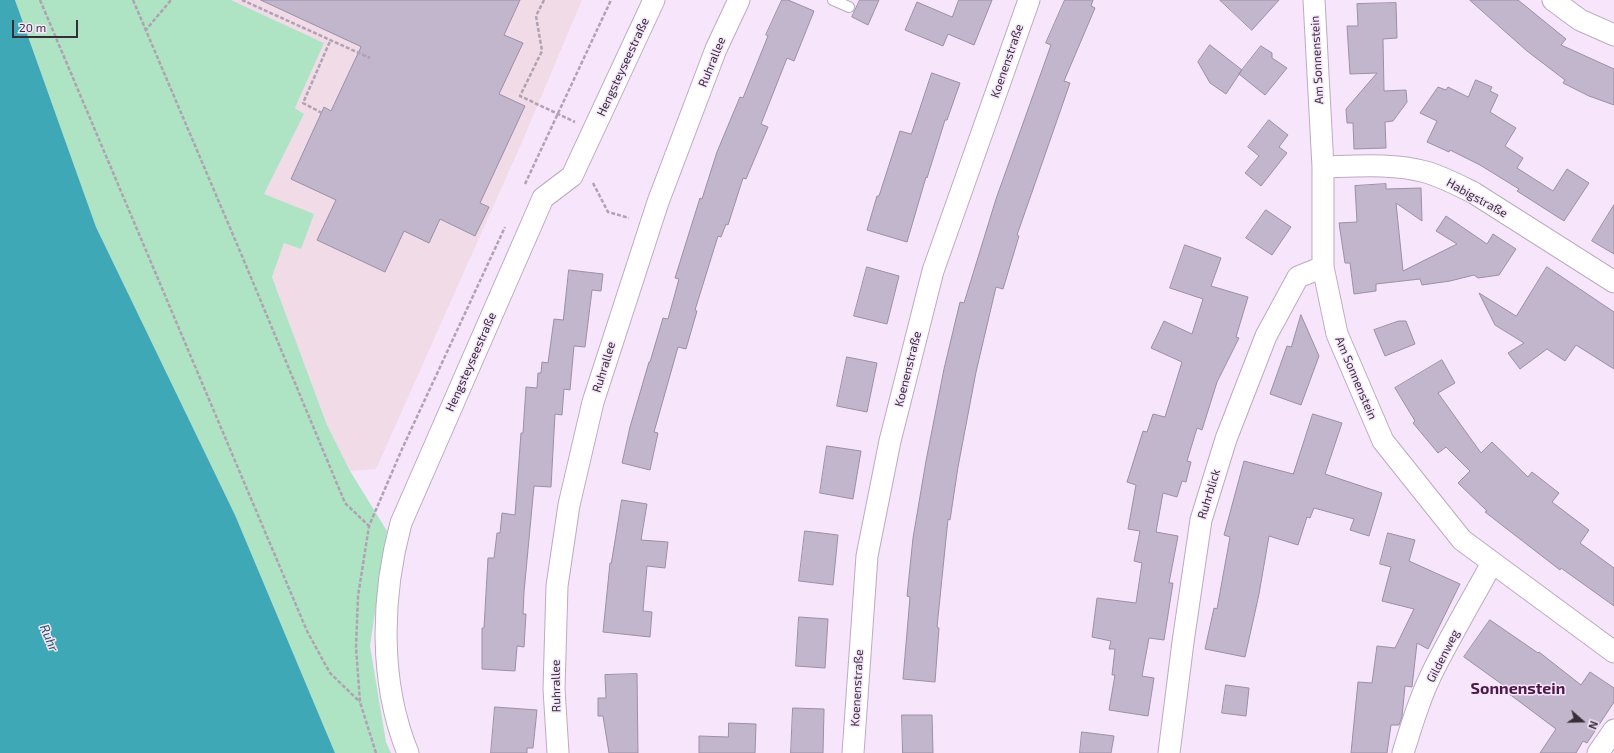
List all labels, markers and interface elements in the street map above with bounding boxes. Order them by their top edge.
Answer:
scale bar [14,12,80,38]
street label: Hengsteyseestraße [594,15,652,119]
street label: Am Sonnenstein [1307,15,1327,105]
text: 20 m [19,20,46,34]
street label: Koenenstraße [988,22,1026,100]
street label: Ruhrallee [695,35,729,89]
street label: Habigstraße [1444,175,1510,221]
street label: Hengsteyseestraße [443,310,499,414]
street label: Koenenstraße [892,330,924,408]
street label: Am Sonnenstein [1332,334,1380,422]
street label: Ruhrallee [589,340,619,394]
street label: Ruhrblick [1195,467,1223,521]
water label: Ruhr [36,622,62,654]
street label: Gildenweg [1424,627,1462,685]
street label: Koenenstraße [848,649,866,727]
street label: Ruhrallee [548,660,564,712]
district label: Sonnenstein [1471,679,1565,699]
north arrow [1562,701,1602,741]
text: N [1586,719,1601,731]

